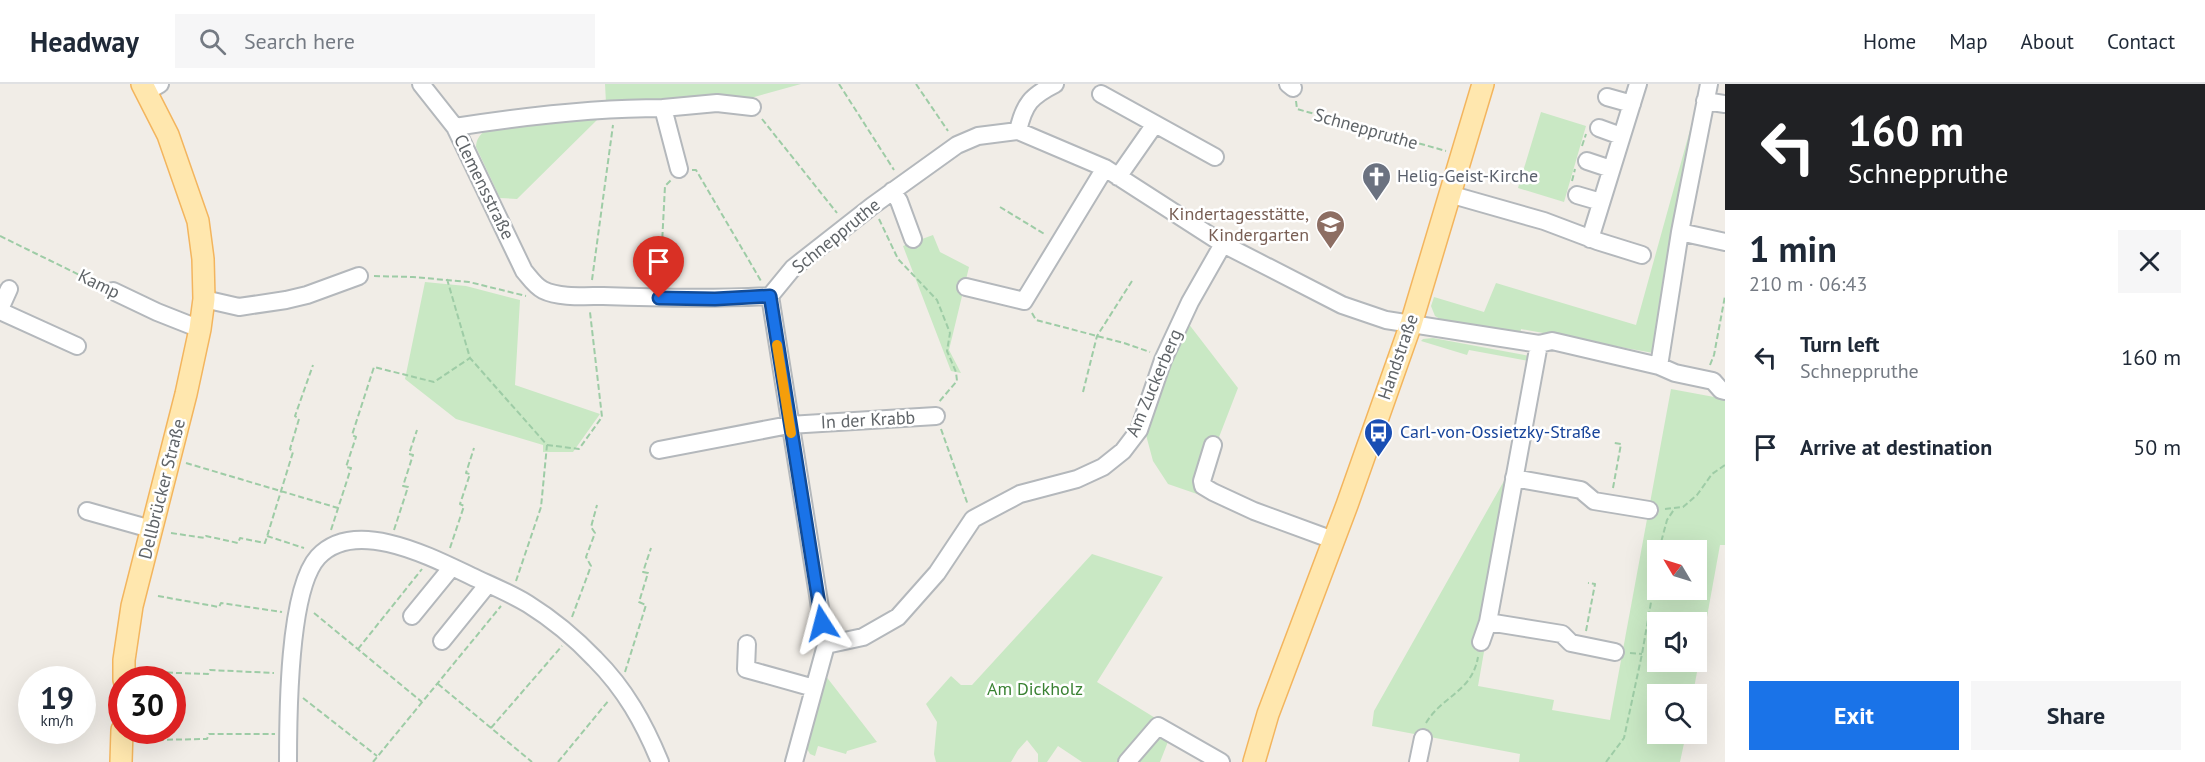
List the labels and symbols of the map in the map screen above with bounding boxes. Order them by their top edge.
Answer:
street label: Schneppruthe [1312,103,1421,154]
street label: Clemensstraße [449,130,520,243]
church icon: Helig-Geist-Kirche [1360,160,1392,202]
place label: Helig-Geist-Kirche [1397,164,1538,187]
street label: Schneppruthe [787,193,884,278]
place label: Kindertagesstätte, Kindergarten [1169,202,1309,246]
school or university icon: Kindertagesstätte, Kindergarten [1314,208,1346,250]
pin [633,236,684,298]
street label: Kamp [75,264,124,303]
street label: Handstraße [1372,311,1423,403]
street label: Am Zuckerberg [1120,325,1187,440]
street label: In der Krabb [820,406,916,433]
street label: Dellbrücker Straße [133,416,190,562]
bus stop icon: Carl-von-Ossietzky-Straße [1363,416,1395,458]
place label: Carl-von-Ossietzky-Straße [1400,420,1601,443]
north arrow [1647,540,1707,600]
position arrow [790,591,854,655]
speed limit sign: 30 [108,666,186,744]
park label: Am Dickholz [987,677,1083,700]

